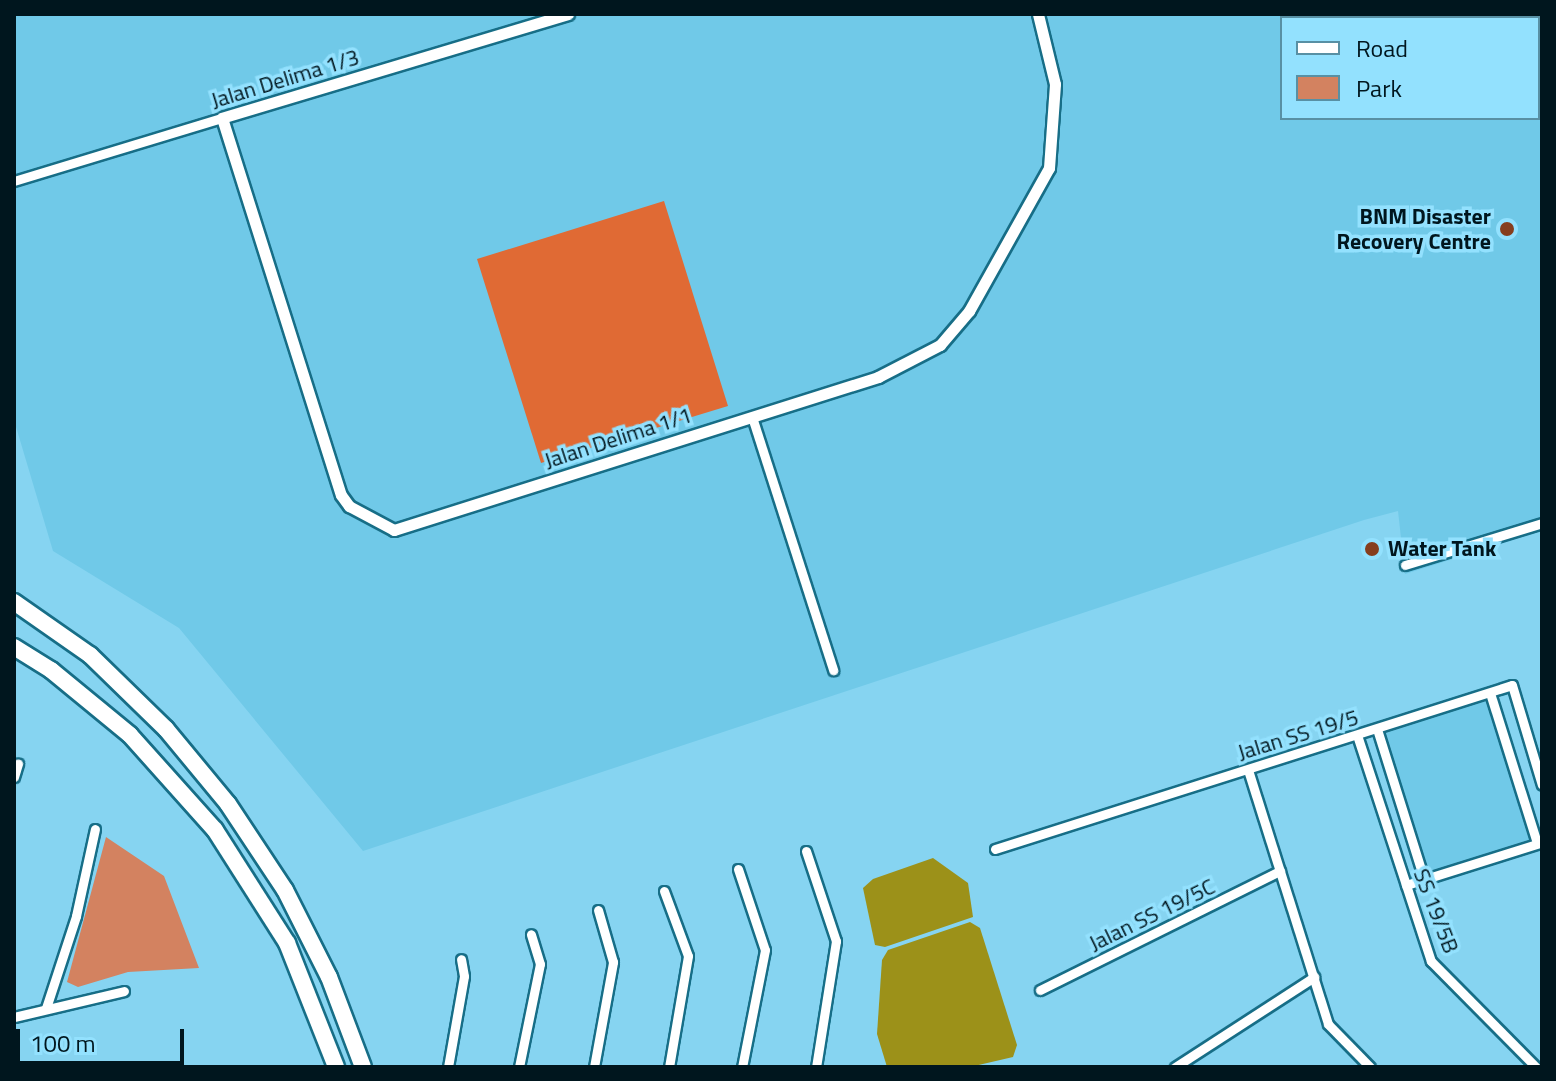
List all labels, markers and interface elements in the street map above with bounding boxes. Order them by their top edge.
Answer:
legend [1280,16,1540,120]
text: Road [1356,30,1408,66]
street label: Jalan Delima 1/3 [208,44,362,114]
text: Park [1356,70,1402,106]
place label: BNM Disaster Recovery Centre [1336,203,1491,254]
marker: BNM Disaster Recovery Centre [1498,220,1516,238]
street label: Jalan Delima 1/1 [541,402,695,474]
place label: Water Tank [1388,536,1496,562]
marker: Water Tank [1363,540,1381,558]
street label: Jalan SS 19/5 [1234,704,1362,766]
street label: SS 19/5B [1408,865,1464,957]
street label: Jalan SS 19/5C [1085,873,1219,957]
scale bar [20,1013,188,1063]
text: 100 m [30,1025,96,1061]

